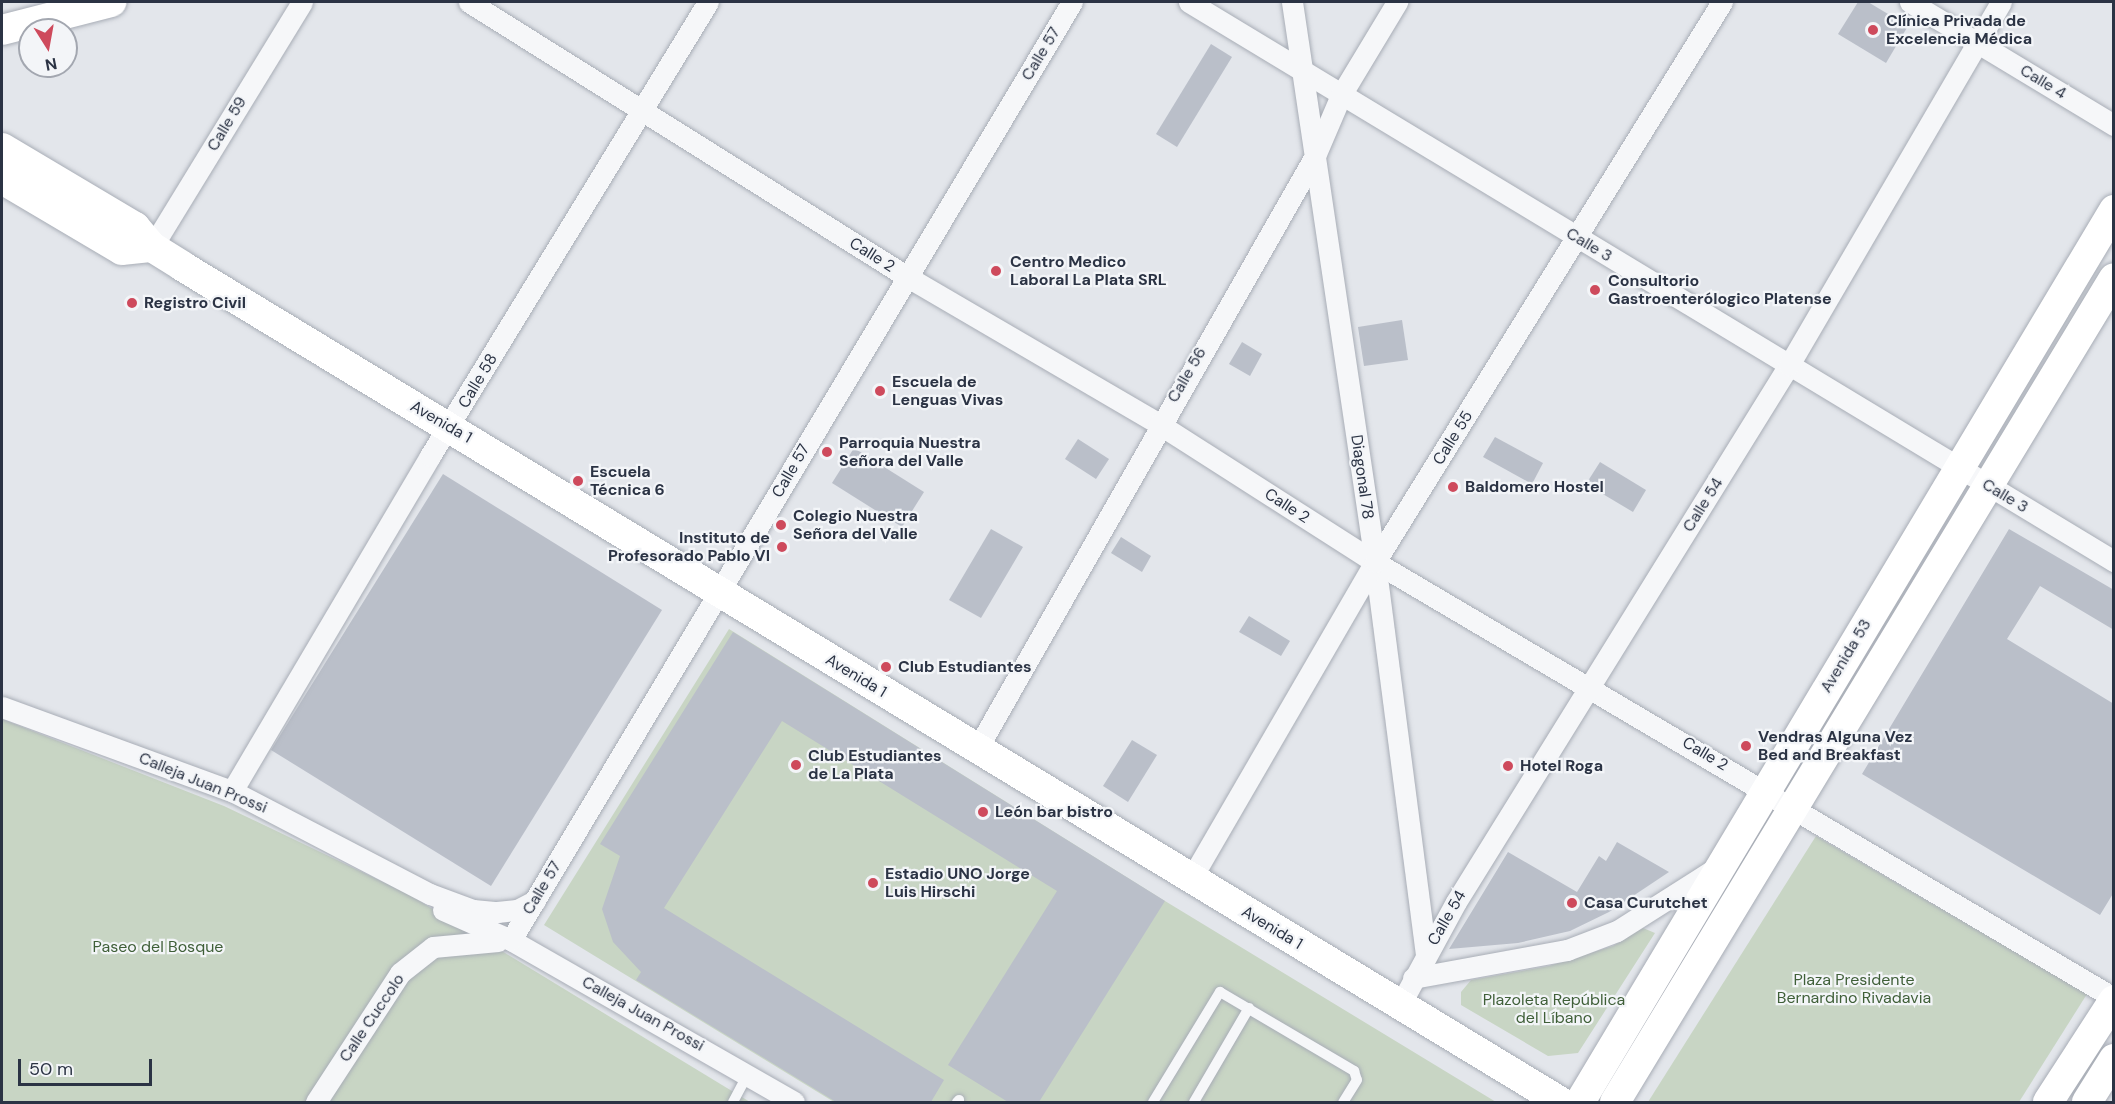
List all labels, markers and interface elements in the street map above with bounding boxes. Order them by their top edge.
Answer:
place label: Clínica Privada de Excelencia Médica [1886,11,2032,49]
north arrow [18,18,78,78]
marker: Clínica Privada de Excelencia Médica [1864,21,1882,39]
street label: Calle 57 [1018,24,1064,84]
text: N [43,53,59,76]
street label: Calle 4 [2016,61,2070,103]
street label: Calle 59 [203,93,251,155]
street label: Calle 3 [1563,224,1615,266]
street label: Calle 2 [846,234,898,276]
place label: Centro Medico Laboral La Plata SRL [1010,252,1167,290]
marker: Centro Medico Laboral La Plata SRL [987,262,1005,280]
place label: Consultorio Gastroenterólogico Platense [1608,271,1832,309]
marker: Consultorio Gastroenterólogico Platense [1586,281,1604,299]
place label: Registro Civil [144,293,246,313]
marker: Registro Civil [125,296,139,310]
street label: Calle 56 [1164,344,1210,406]
street label: Calle 58 [454,350,502,412]
place label: Escuela de Lenguas Vivas [892,372,1003,410]
marker: Escuela de Lenguas Vivas [873,384,887,398]
street label: Avenida 1 [407,397,475,447]
street label: Calle 55 [1429,407,1477,469]
place label: Parroquia Nuestra Señora del Valle [839,433,981,471]
street label: Diagonal 78 [1347,433,1377,521]
street label: Calle 57 [768,441,814,501]
marker: Parroquia Nuestra Señora del Valle [820,445,834,459]
place label: Escuela Técnica 6 [590,462,665,500]
marker: Escuela Técnica 6 [571,474,585,488]
street label: Calle 54 [1679,474,1727,536]
street label: Calle 3 [1979,475,2031,517]
place label: Baldomero Hostel [1465,477,1604,497]
marker: Baldomero Hostel [1446,480,1460,494]
street label: Calle 2 [1261,484,1313,528]
place label: Colegio Nuestra Señora del Valle [793,506,918,544]
marker: Colegio Nuestra Señora del Valle [774,518,788,532]
place label: Instituto de Profesorado Pablo VI [608,528,770,566]
marker: Instituto de Profesorado Pablo VI [775,540,789,554]
street label: Avenida 53 [1817,616,1875,696]
street label: Avenida 1 [822,650,890,702]
place label: Club Estudiantes [898,657,1032,677]
marker: Club Estudiantes [879,660,893,674]
place label: Vendras Alguna Vez Bed and Breakfast [1758,727,1912,765]
street label: Calle 2 [1679,733,1731,775]
marker: Vendras Alguna Vez Bed and Breakfast [1739,739,1753,753]
place label: Club Estudiantes de La Plata [808,746,942,784]
street label: Calleja Juan Prossi [136,748,270,818]
place label: Hotel Roga [1520,756,1603,776]
marker: Club Estudiantes de La Plata [789,758,803,772]
marker: Hotel Roga [1501,759,1515,773]
place label: León bar bistro [995,802,1113,822]
marker: León bar bistro [976,805,990,819]
street label: Calle 57 [519,858,565,918]
place label: Estadio UNO Jorge Luis Hirschi [885,864,1030,902]
marker: Estadio UNO Jorge Luis Hirschi [866,876,880,890]
street label: Calle 54 [1424,887,1470,949]
place label: Casa Curutchet [1584,893,1708,913]
marker: Casa Curutchet [1565,896,1579,910]
street label: Avenida 1 [1238,902,1306,954]
park label: Paseo del Bosque [93,937,223,957]
street label: Calle Cuccolo [335,970,409,1066]
park label: Plaza Presidente Bernardino Rivadavia [1777,970,1931,1008]
street label: Calleja Juan Prossi [578,972,708,1056]
park label: Plazoleta República del Líbano [1483,990,1625,1028]
scale bar [21,1047,154,1085]
text: 50 m [29,1057,73,1081]

